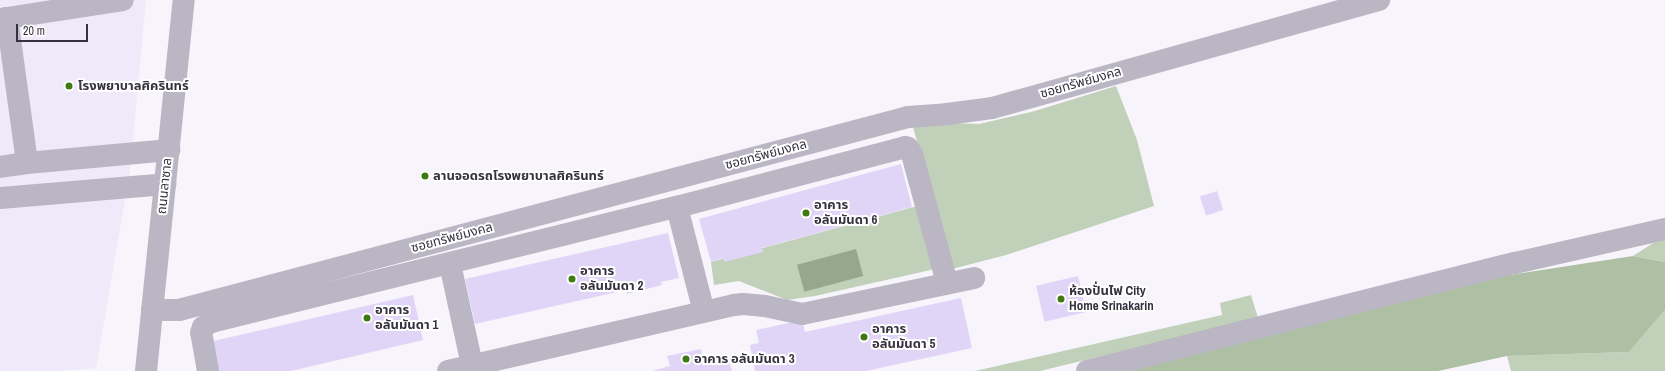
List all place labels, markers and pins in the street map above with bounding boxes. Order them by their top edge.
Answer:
place label: โรงพยาบาลศิครินทร์ [78,78,189,94]
marker: โรงพยาบาลศิครินทร์ [63,80,75,92]
place label: ลานจอดรถโรงพยาบาลศิครินทร์ [433,168,604,184]
marker: ลานจอดรถโรงพยาบาลศิครินทร์ [420,171,430,181]
place label: อาคาร อลันมันดา 6 [814,198,877,229]
marker: อาคาร อลันมันดา 6 [801,208,811,218]
place label: อาคาร อลันมันดา 2 [580,264,643,295]
marker: อาคาร อลันมันดา 2 [567,274,577,284]
place label: ห้องปั่นไฟ City Home Srinakarin [1069,284,1154,315]
marker: ห้องปั่นไฟ City Home Srinakarin [1056,294,1066,304]
place label: อาคาร อลันมันดา 1 [375,303,438,334]
marker: อาคาร อลันมันดา 1 [362,313,372,323]
place label: อาคาร อลันมันดา 5 [872,322,935,353]
marker: อาคาร อลันมันดา 5 [859,332,869,342]
place label: อาคาร อลันมันดา 3 [694,351,795,367]
marker: อาคาร อลันมันดา 3 [681,354,691,364]

